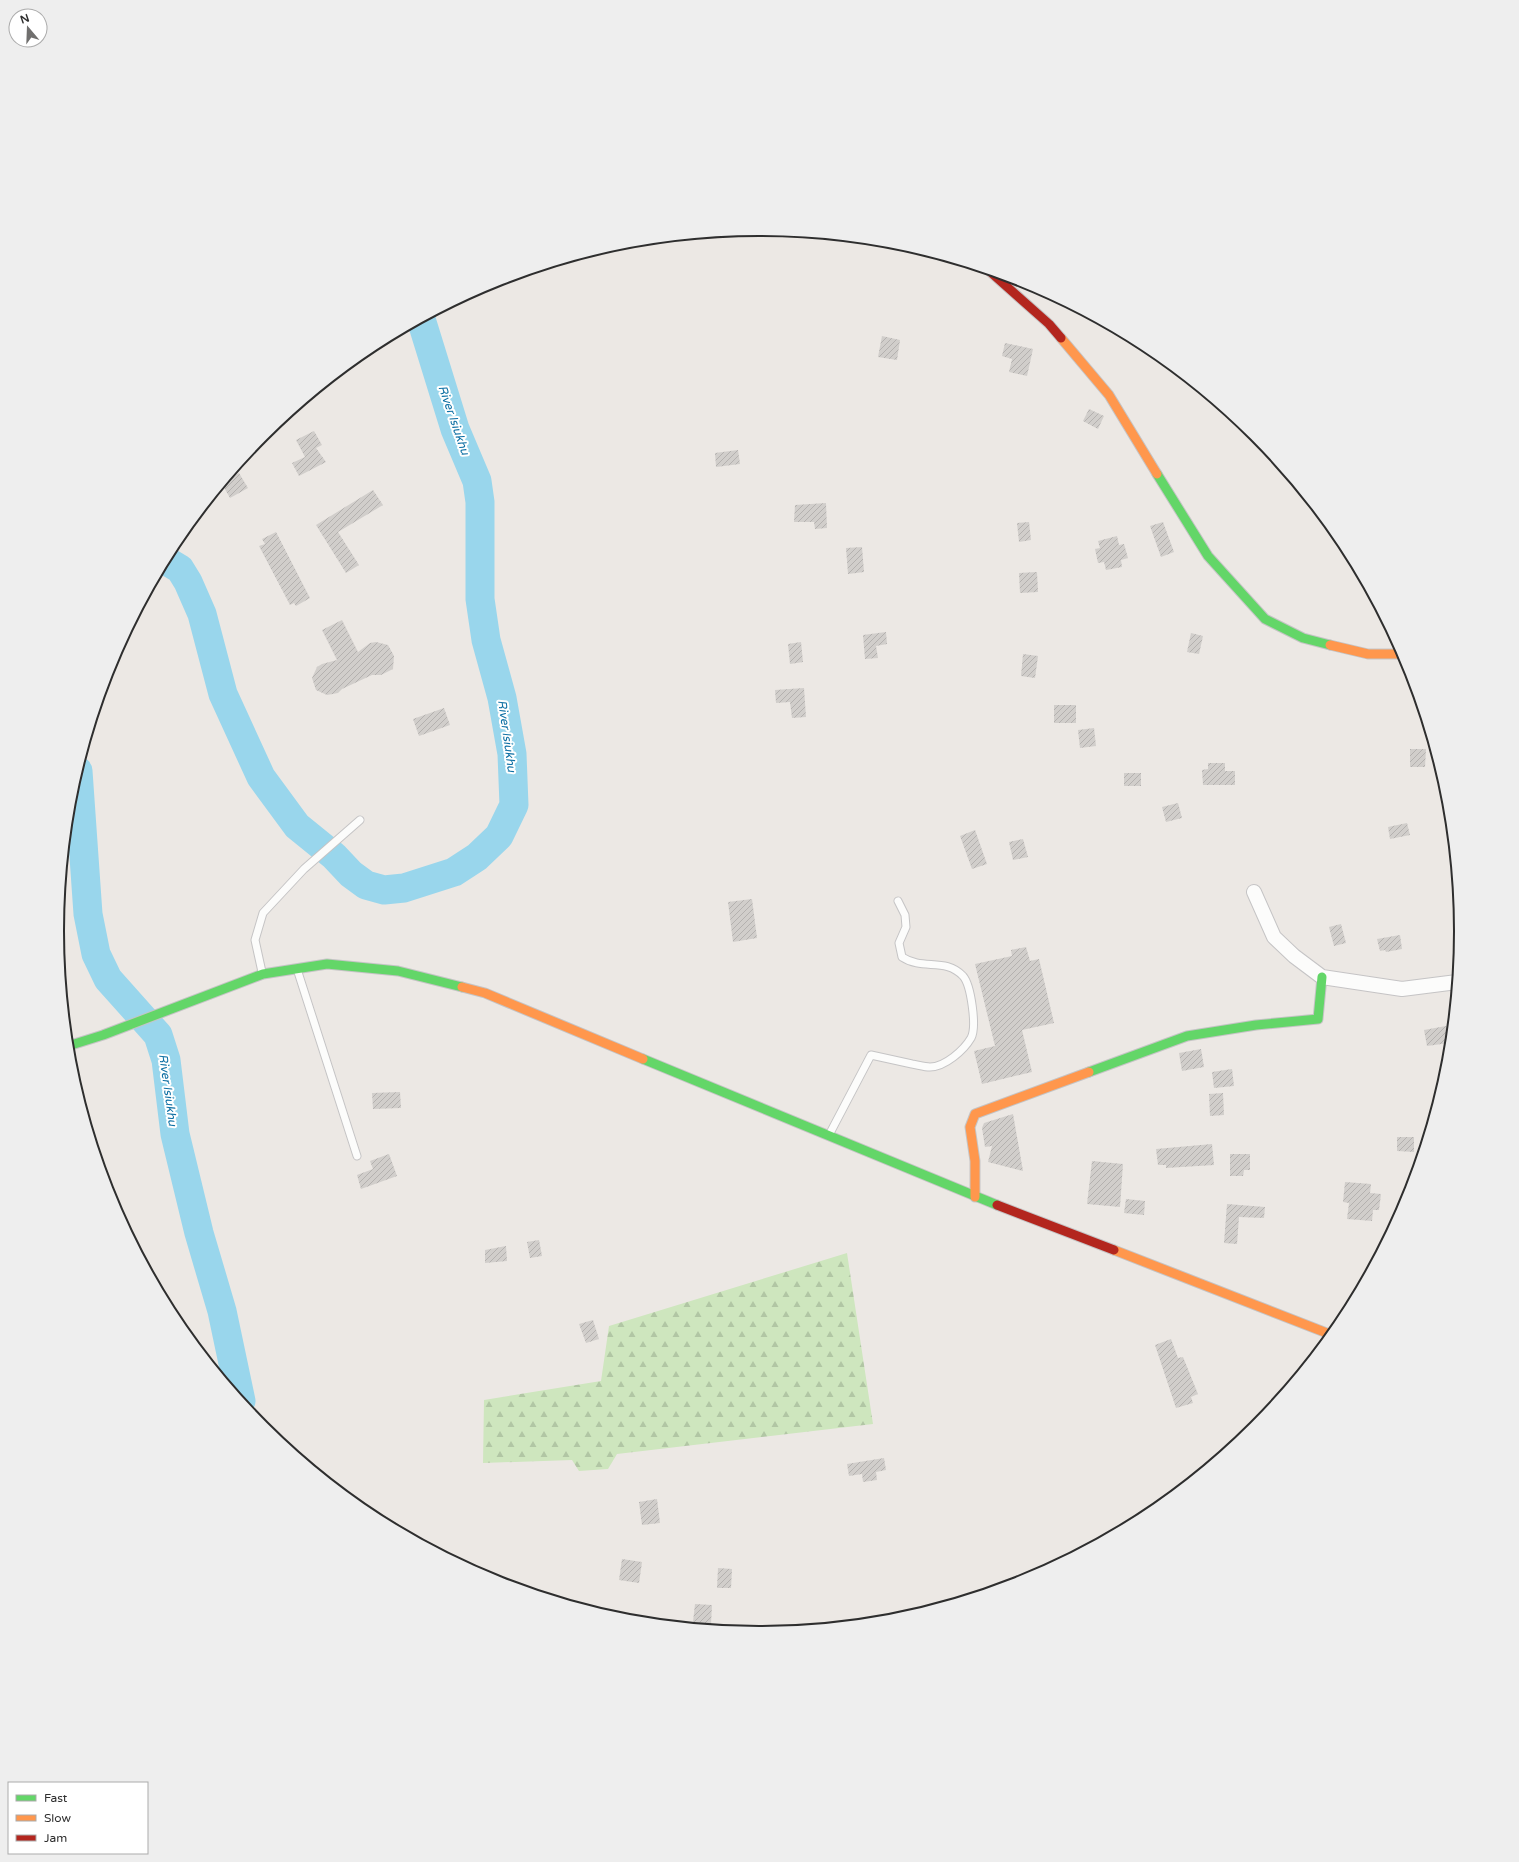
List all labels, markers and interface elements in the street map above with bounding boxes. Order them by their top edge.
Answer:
north arrow [8,8,48,48]
text: N [19,11,31,27]
water label: River Isiukhu [436,383,473,457]
water label: River Isiukhu [495,699,519,774]
water label: River Isiukhu [156,1053,180,1128]
legend [8,1782,148,1854]
text: Fast [44,1791,68,1805]
text: Slow [44,1811,71,1825]
text: Jam [44,1831,67,1845]

